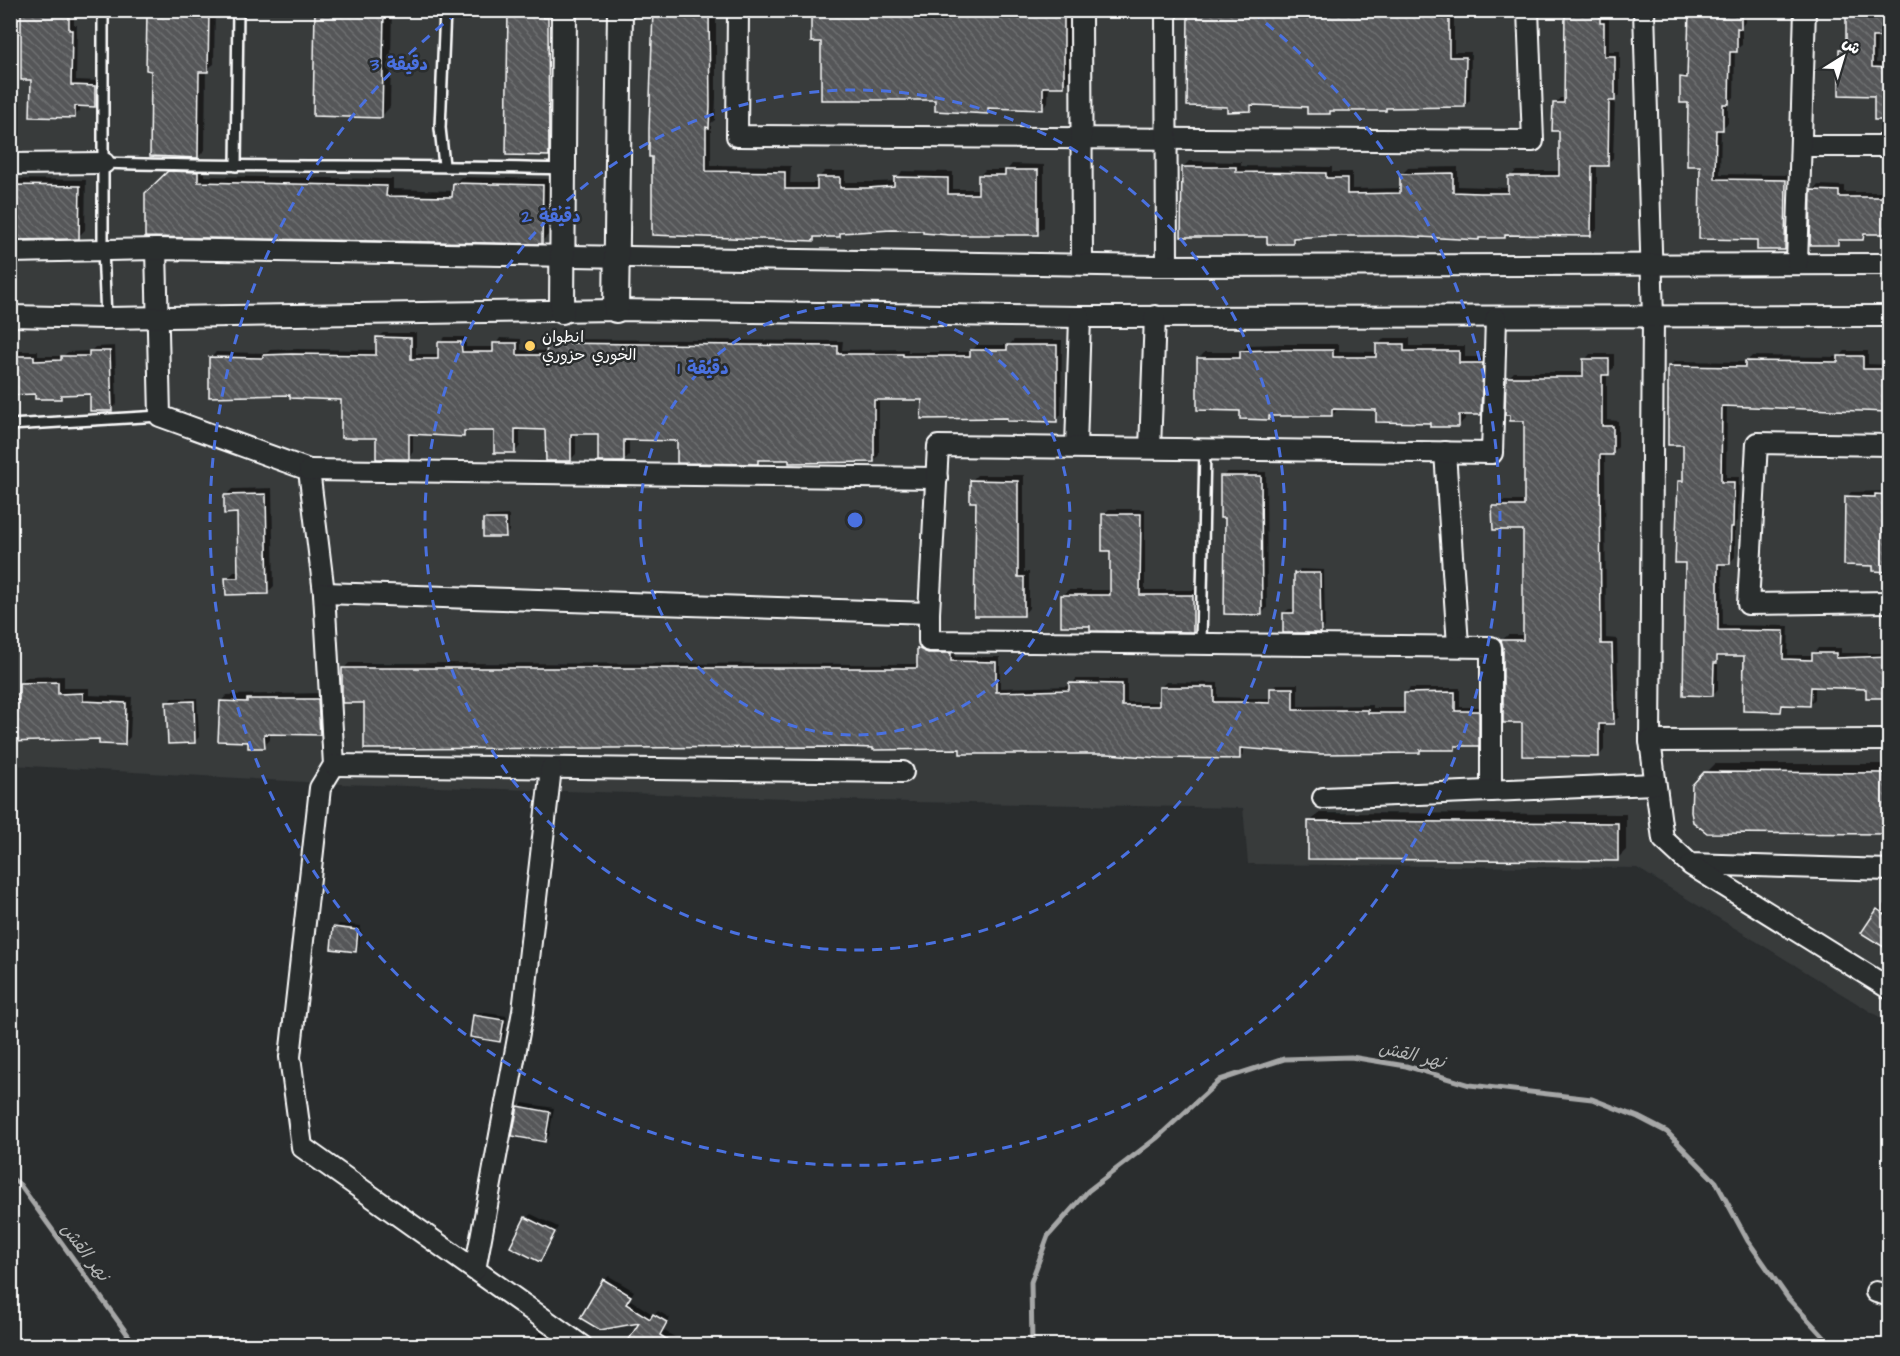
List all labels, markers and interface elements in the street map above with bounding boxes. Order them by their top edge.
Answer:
north arrow [1813,27,1873,87]
text: ش [1838,32,1865,60]
text: 3 دقيقة [369,52,428,77]
text: 2 دقيقة [520,204,581,229]
place label: انطوان الخوري حزوري [542,326,636,366]
marker: انطوان الخوري حزوري [523,339,537,353]
text: 1 دقيقة [677,356,729,381]
centre of rings [845,510,865,530]
water label: نهر القش [1376,1035,1450,1075]
water label: نهر القش [55,1218,117,1288]

